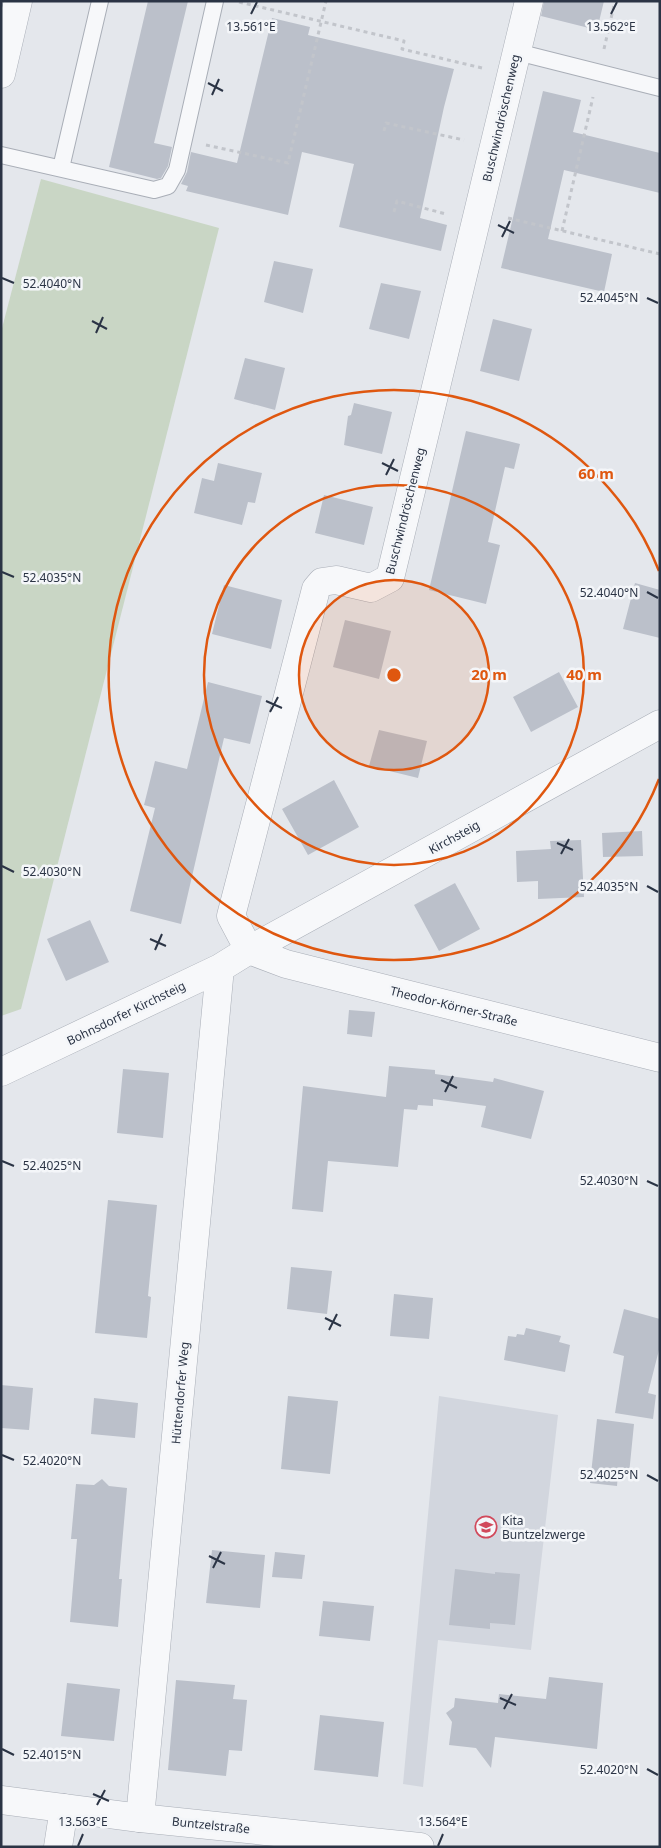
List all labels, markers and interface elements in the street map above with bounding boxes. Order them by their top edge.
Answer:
text: 13.561°E [226,18,276,35]
text: 13.562°E [586,18,636,35]
street label: Buschwindröschenweg [478,53,524,183]
text: 52.4040°N [23,275,81,292]
text: 52.4045°N [580,289,638,306]
street label: Buschwindröschenweg [381,446,429,576]
text: 60 m [578,463,614,483]
text: 52.4035°N [23,569,81,586]
text: 52.4040°N [580,584,638,601]
text: 20 m [471,664,507,684]
text: 40 m [566,664,602,684]
centre of rings [385,666,403,684]
street label: Kirchsteig [425,816,483,858]
text: 52.4030°N [23,863,81,880]
text: 52.4035°N [580,878,638,895]
street label: Bohnsdorfer Kirchsteig [64,977,188,1049]
street label: Theodor-Körner-Straße [388,982,520,1030]
text: 52.4025°N [23,1157,81,1174]
text: 52.4030°N [580,1172,638,1189]
street label: Hüttendorfer Weg [167,1341,193,1445]
text: 52.4020°N [23,1452,81,1469]
text: 52.4025°N [580,1466,638,1483]
place label: Kita Buntzelzwerge [502,1512,586,1543]
school or university icon: Kita Buntzelzwerge [474,1515,498,1539]
text: 52.4015°N [23,1746,81,1763]
text: 52.4020°N [580,1761,638,1778]
street label: Buntzelstraße [171,1812,251,1838]
text: 13.563°E [58,1813,108,1830]
text: 13.564°E [418,1813,468,1830]

